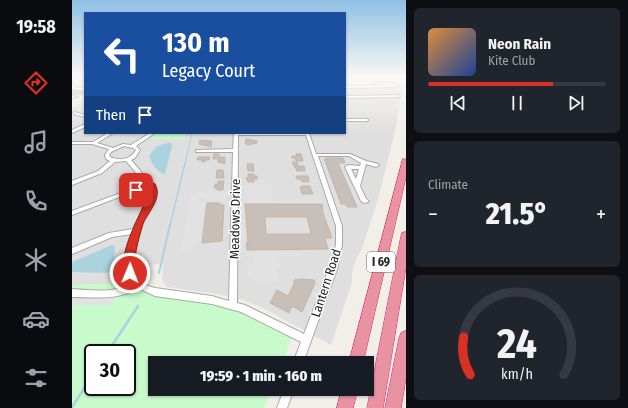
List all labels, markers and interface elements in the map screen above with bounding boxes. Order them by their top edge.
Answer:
text: 19:58 [16,16,56,38]
text: 130 m [162,26,230,59]
icon: left [96,28,148,80]
text: Neon Rain [488,35,551,53]
text: Kite Club [488,53,535,68]
text: Legacy Court [162,60,255,82]
icon: directions [22,69,50,97]
icon: previous [447,92,469,114]
icon: pause [506,92,528,114]
icon: next [565,92,587,114]
icon: arrive [134,104,156,126]
text: Then [96,106,126,124]
icon: music [22,128,50,156]
pin [119,173,153,207]
text: Climate [428,177,468,192]
icon: arrive [125,179,147,201]
street label: Meadows Drive [227,179,243,259]
icon: phone [22,187,50,215]
text: 21.5° [486,196,548,232]
text: − [428,201,438,228]
text: + [596,201,606,228]
icon: climate [22,246,50,274]
street label: Lantern Road [308,247,344,319]
position arrow [109,252,151,294]
road number: I 69 [367,252,395,272]
icon: car [22,305,50,333]
text: 24 [496,319,537,369]
speed limit sign: 30 [84,344,136,396]
icon: filters [22,364,50,392]
text: km/h [501,366,533,383]
text: 19:59 · 1 min · 160 m [200,367,322,385]

